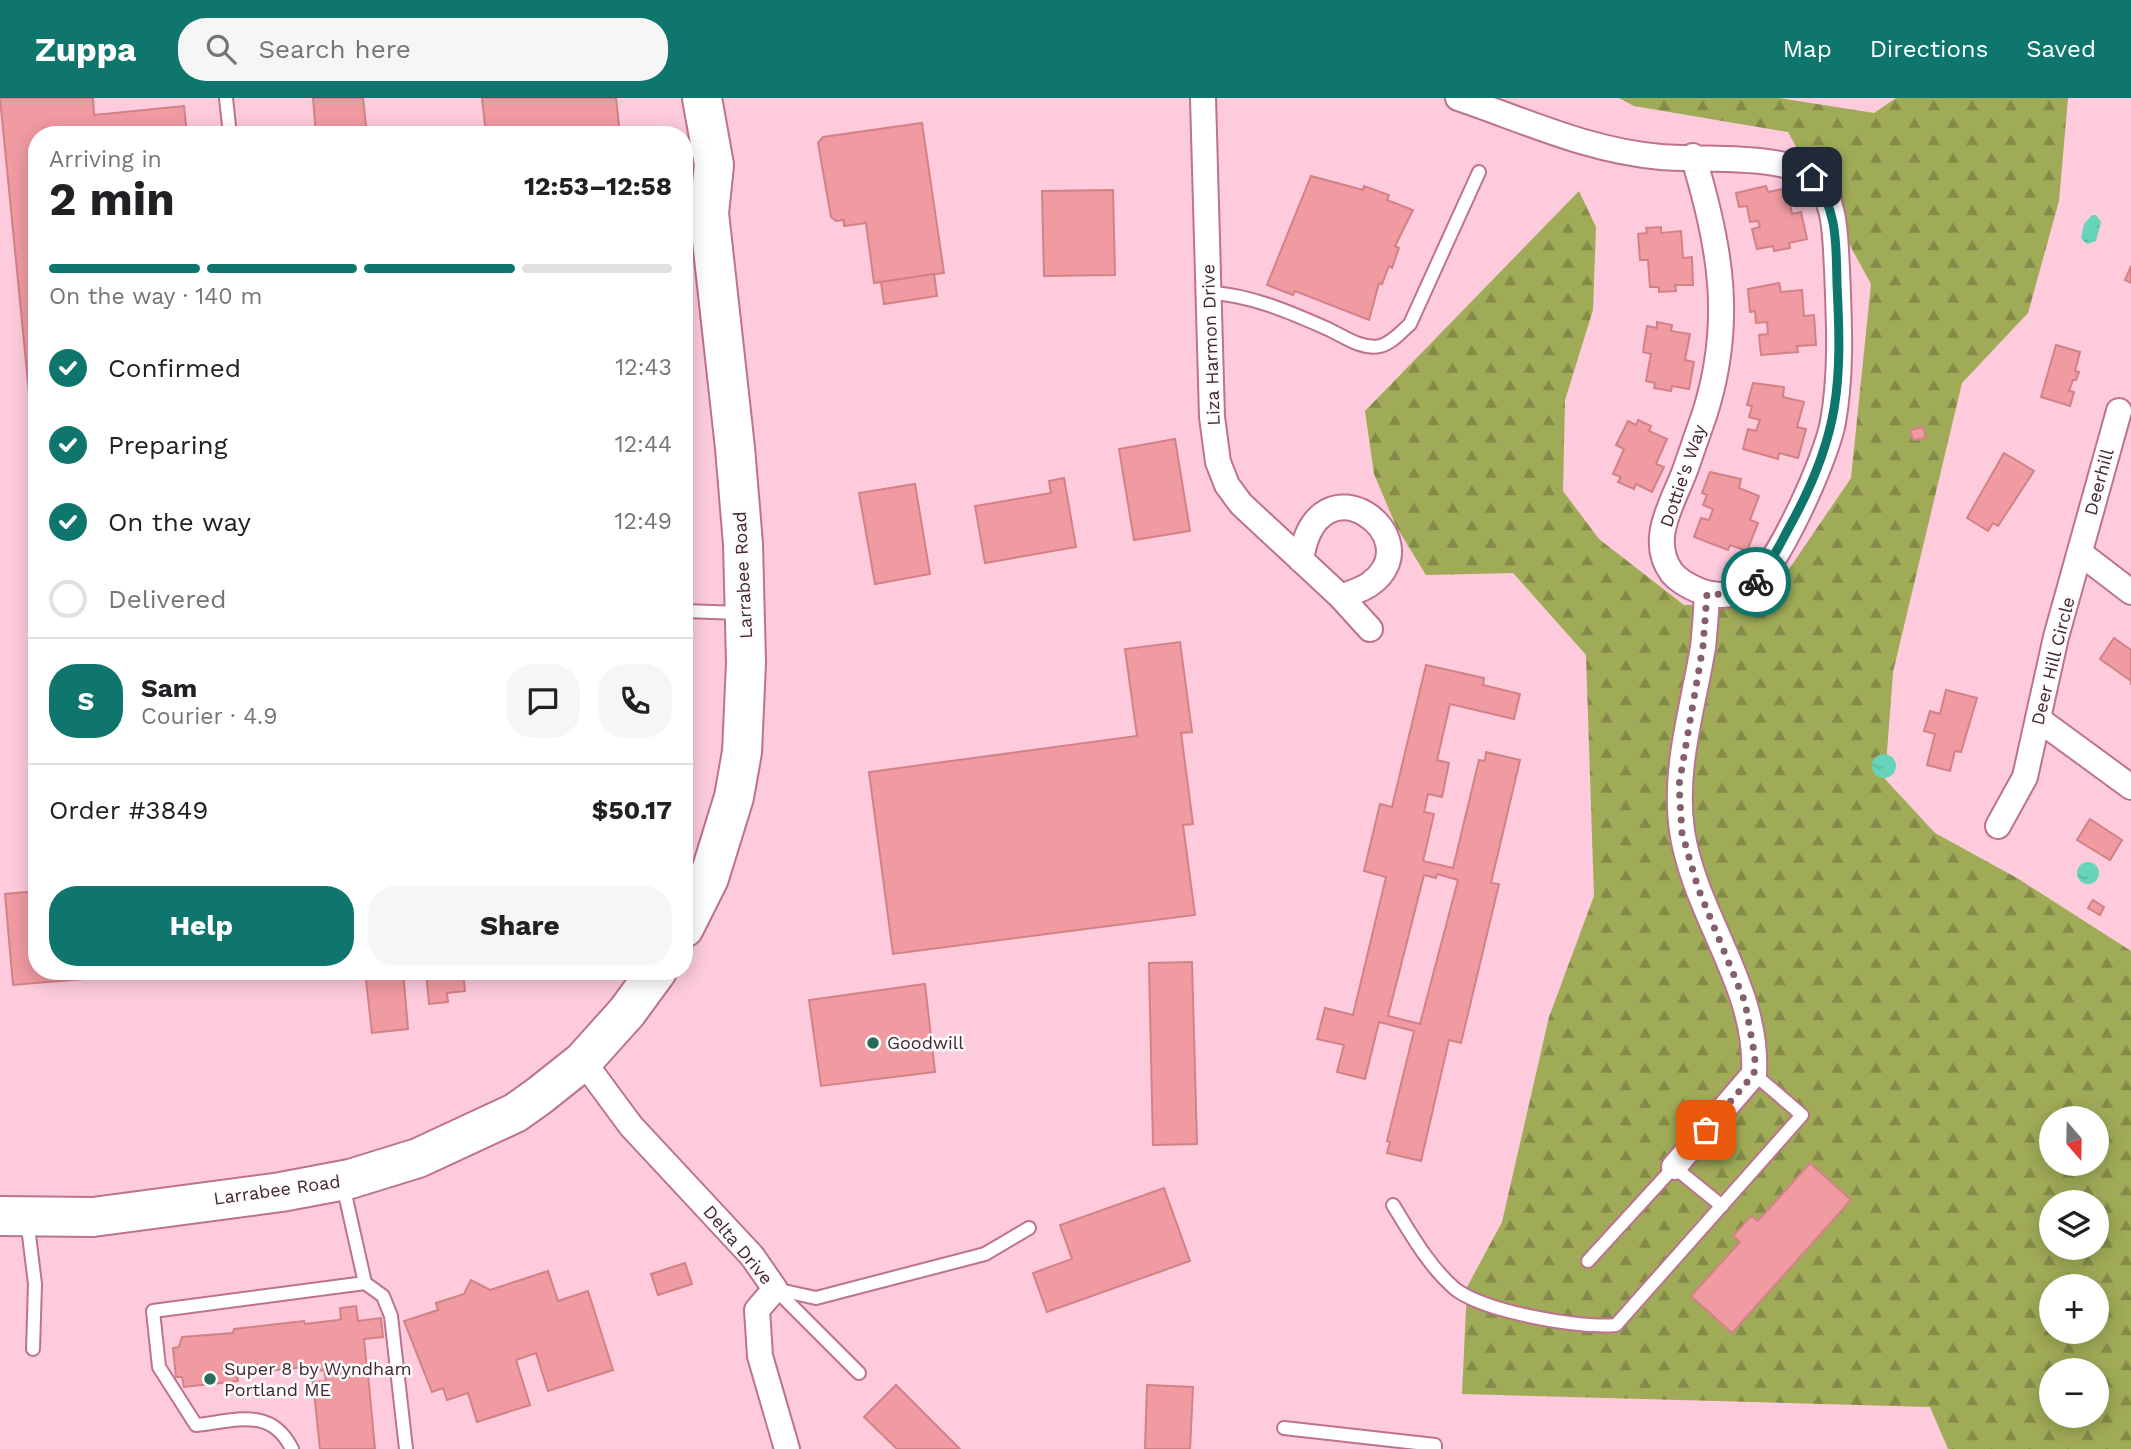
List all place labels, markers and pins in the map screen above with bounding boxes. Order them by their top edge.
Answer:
pin [1782,147,1842,207]
place label: Goodwill [887,1032,964,1053]
marker: Goodwill [865,1035,881,1051]
pin [1676,1100,1736,1160]
place label: Super 8 by Wyndham Portland ME [224,1358,412,1400]
marker: Super 8 by Wyndham Portland ME [202,1371,218,1387]

